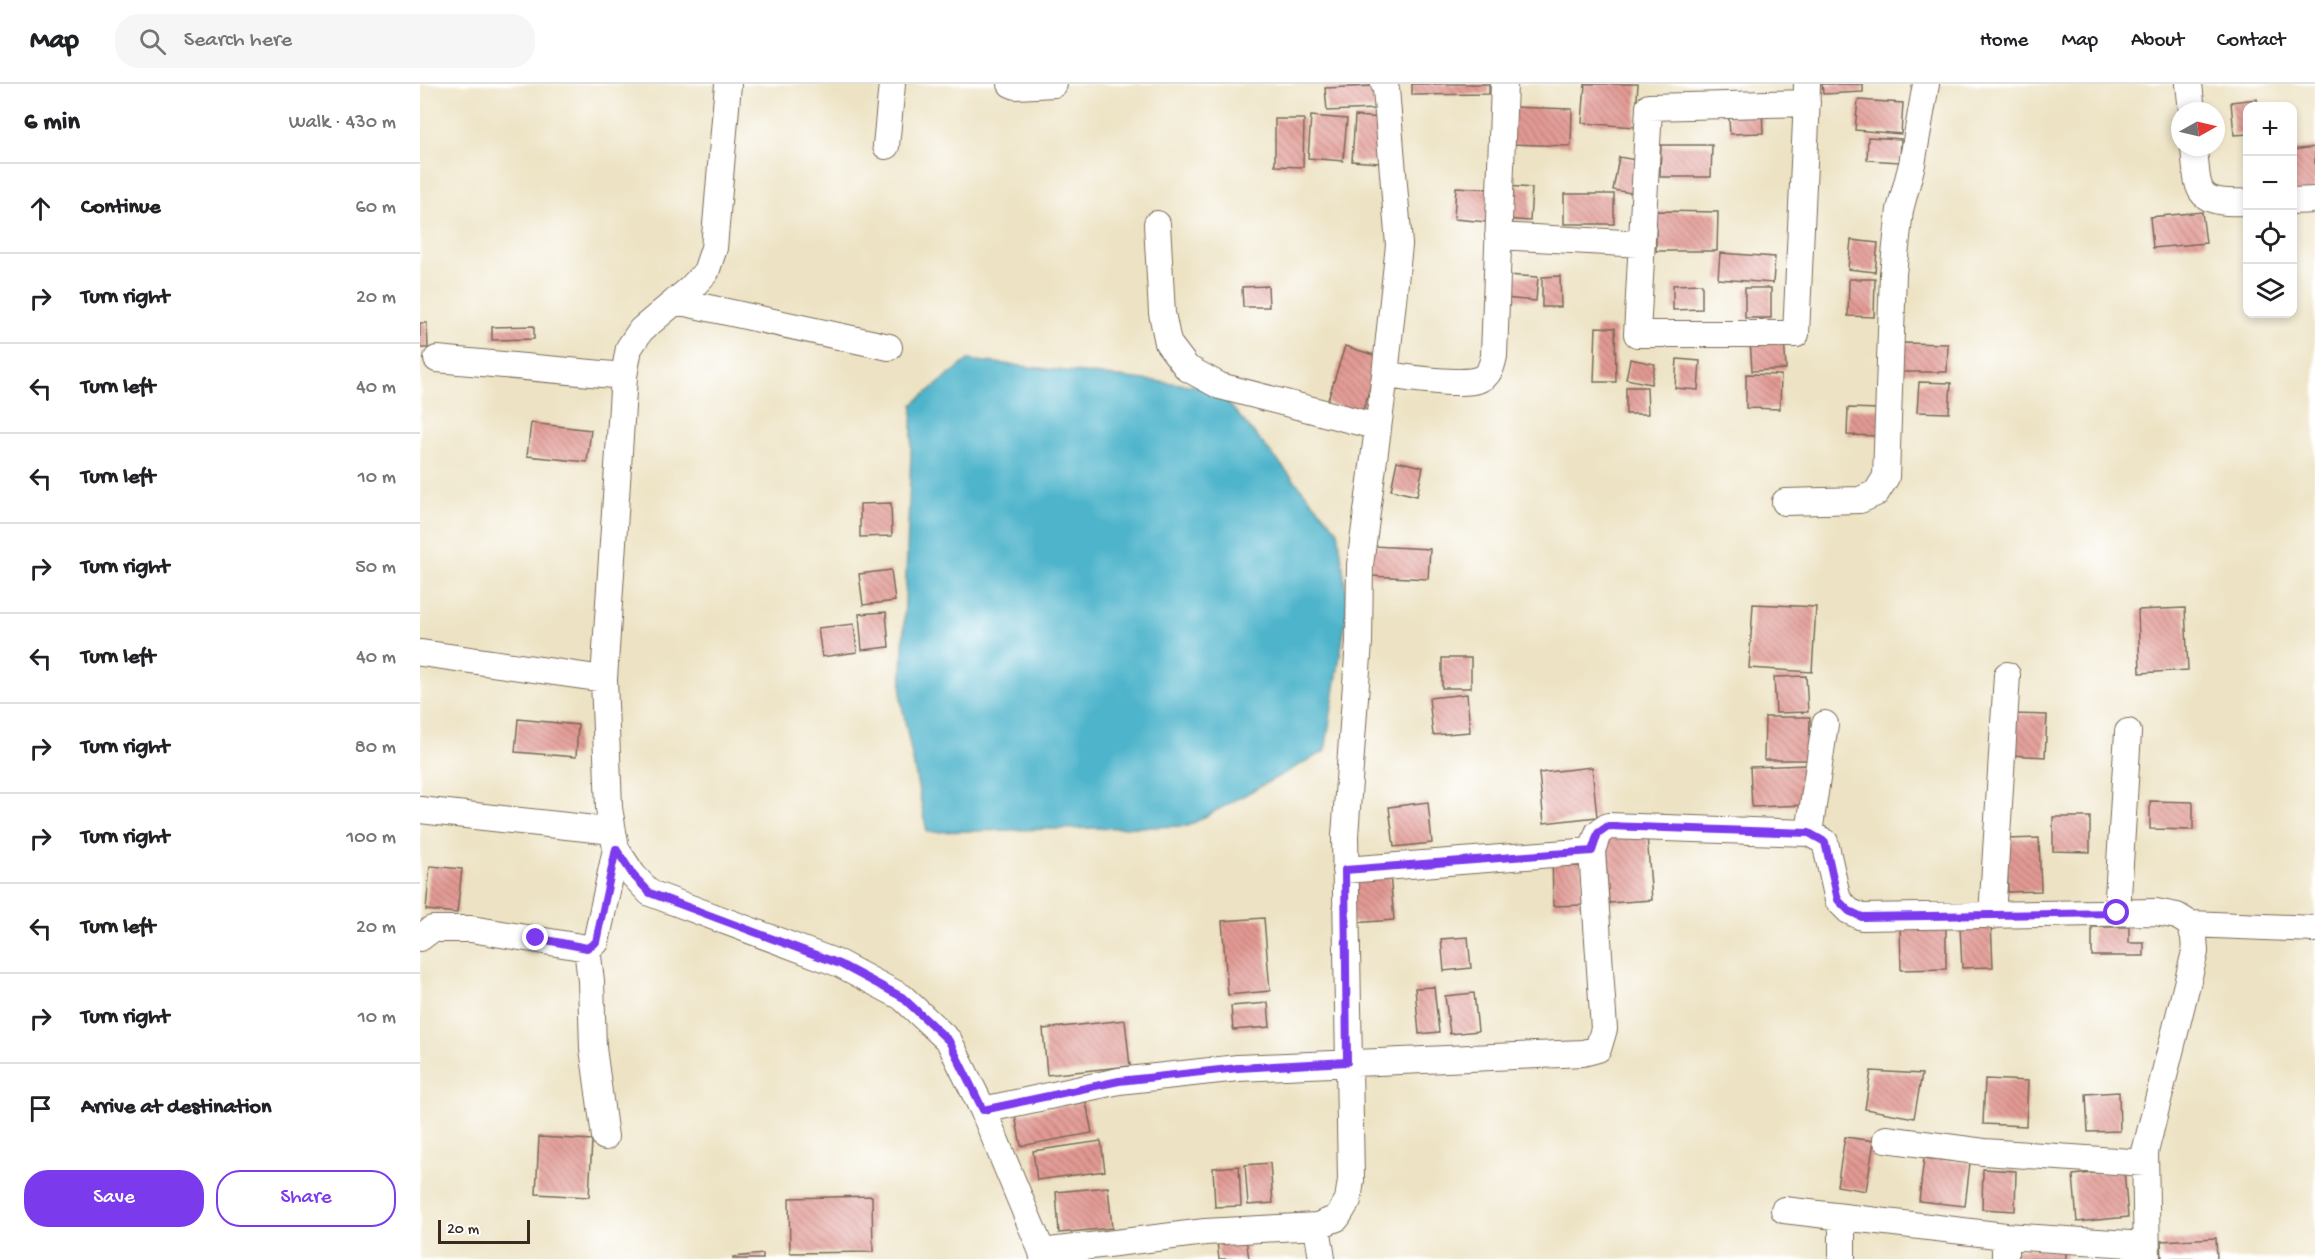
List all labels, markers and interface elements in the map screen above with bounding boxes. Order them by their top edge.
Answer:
search box [115,14,535,68]
text: Map [30,25,79,58]
icon: search [136,25,169,58]
text: Search here [184,28,292,54]
text: Home [1980,29,2028,54]
text: Map [2061,29,2098,54]
text: About [2131,29,2184,54]
text: Contact [2217,29,2285,54]
north arrow [2171,102,2225,156]
map controls [2243,102,2297,318]
button: + [2243,102,2297,156]
text: 6 min [24,108,80,139]
text: Walk · 430 m [289,112,396,135]
button: − [2243,156,2297,210]
icon: ahead [24,192,57,225]
text: Continue [81,195,161,221]
text: 60 m [356,197,396,220]
button: locate [2243,210,2297,264]
button: layers [2243,264,2297,318]
icon: right [24,282,57,315]
text: Turn right [81,285,169,311]
text: 20 m [356,287,396,310]
icon: left [24,372,57,405]
text: Turn left [81,375,155,401]
text: 40 m [356,377,396,400]
icon: left [24,462,57,495]
text: Turn left [81,465,155,491]
text: 10 m [358,467,396,490]
icon: right [24,552,57,585]
text: Turn right [81,555,169,581]
text: 50 m [355,557,396,580]
icon: left [24,642,57,675]
text: Turn left [81,645,155,671]
text: 40 m [356,647,396,670]
icon: right [24,732,57,765]
text: Turn right [81,735,169,761]
text: 80 m [355,737,396,760]
icon: right [24,822,57,855]
text: Turn right [81,825,169,851]
text: 100 m [346,827,396,850]
route start [2103,899,2129,925]
icon: left [24,912,57,945]
text: Turn left [81,915,155,941]
text: 20 m [356,917,396,940]
route end [522,924,548,950]
icon: right [24,1002,57,1035]
text: Turn right [81,1005,169,1031]
text: 10 m [358,1007,396,1030]
icon: arrive [24,1092,57,1125]
text: Arrive at destination [81,1095,271,1121]
button: Save [24,1170,204,1227]
button: Share [216,1170,396,1227]
scale bar [438,1217,530,1244]
text: 20 m [447,1221,479,1240]

